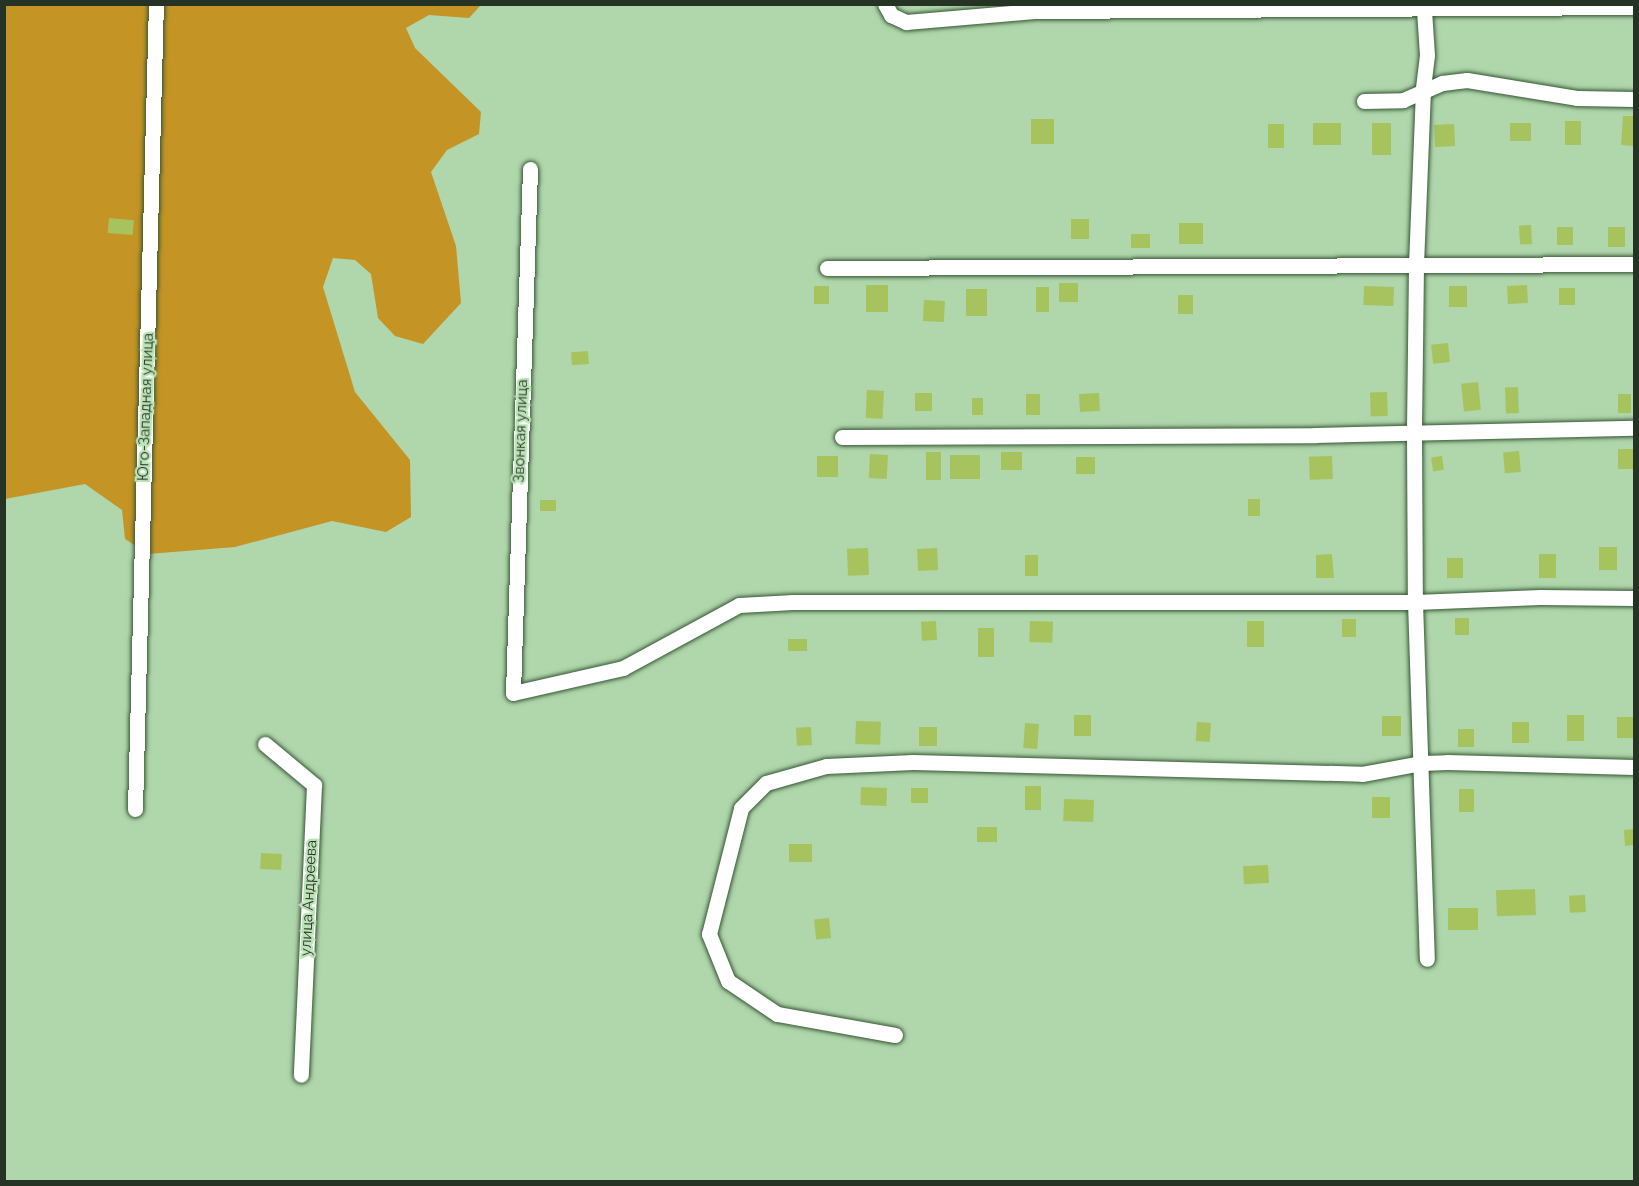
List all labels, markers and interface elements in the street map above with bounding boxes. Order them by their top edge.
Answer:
street label: Юго-Западная улица [134,332,158,482]
street label: Звонкая улица [510,379,532,483]
street label: улица Андреева [297,839,321,957]

